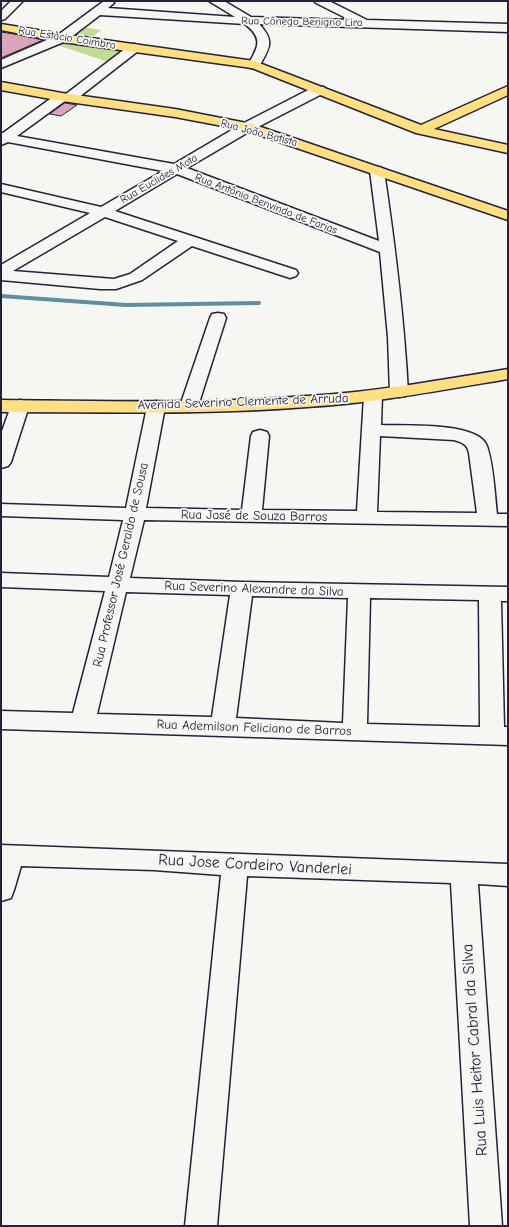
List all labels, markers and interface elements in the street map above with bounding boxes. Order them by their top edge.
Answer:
street label: Rua Cônego Benigno Lira [241,14,363,30]
street label: Rua Estàcio Coimbra [17,24,117,52]
street label: Rua João Batista [219,116,299,150]
street label: Rua Euclides Mota [118,152,200,206]
street label: Rua Antônio Benvindo de Farias [193,171,339,237]
street label: Avenida Severino Clemente de Arruda [137,391,349,413]
street label: Rua Professor José Geraldo de Sousa [90,461,152,669]
street label: Rua José de Souza Barros [181,507,327,525]
street label: Rua Severino Alexandre da Silva [164,578,344,600]
street label: Rua Ademilson Feliciano de Barros [156,717,352,739]
street label: Rua Jose Cordeiro Vanderlei [158,850,352,880]
street label: Rua Luis Heitor Cabral da Silva [458,943,492,1157]

